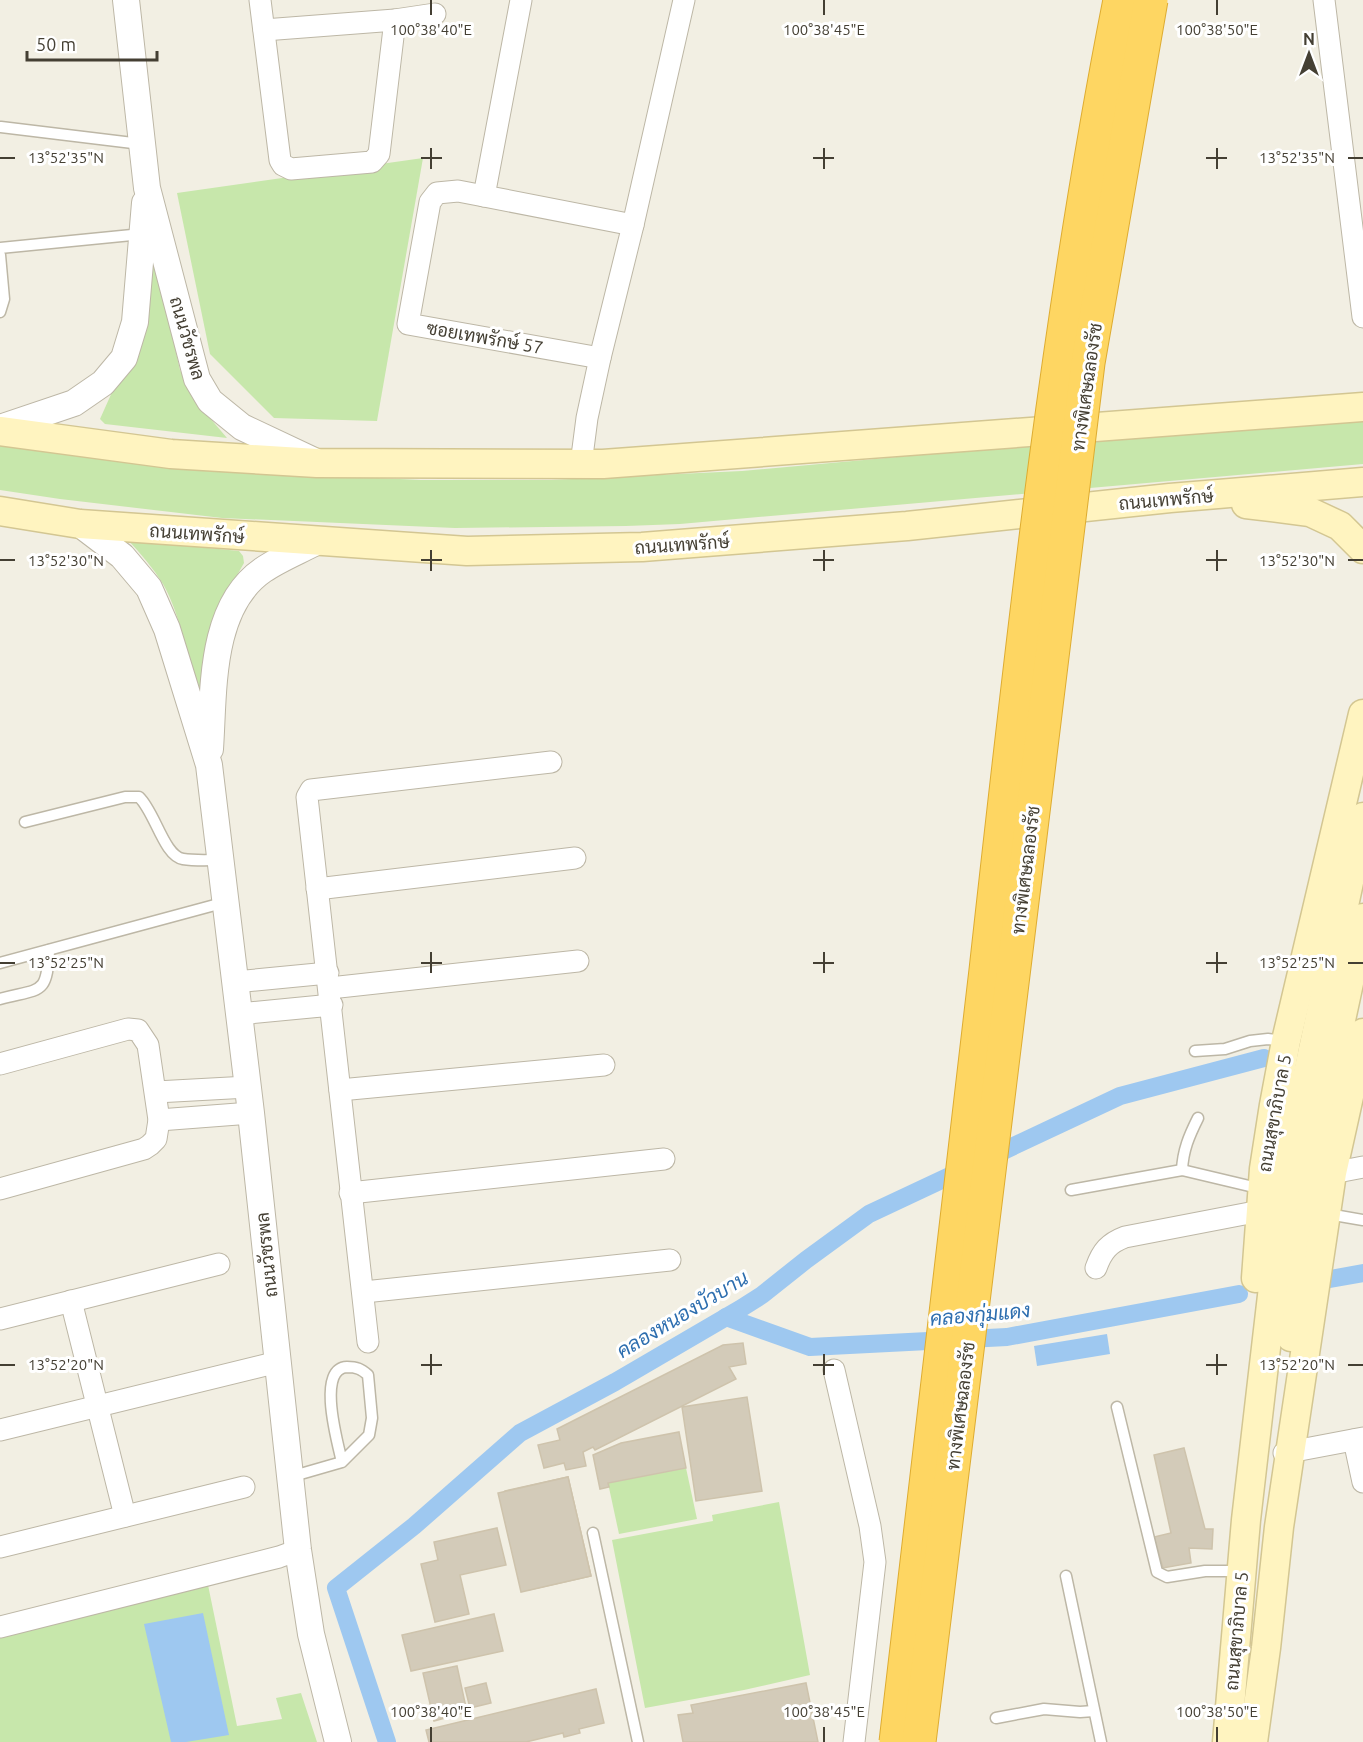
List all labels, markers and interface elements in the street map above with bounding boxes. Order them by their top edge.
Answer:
text: 100°38'40"E [390,21,472,38]
text: 100°38'45"E [783,21,865,38]
text: 100°38'50"E [1176,21,1258,38]
scale bar [27,24,158,62]
north arrow [1279,24,1339,84]
text: N [1303,30,1315,48]
text: 50 m [36,34,76,54]
text: 13°52'35"N [28,149,104,166]
text: 13°52'35"N [1259,149,1335,166]
street label: ถนนวัชรพล [167,294,209,382]
street label: ซอยเทพรักษ์ 57 [425,315,545,357]
street label: ทางพิเศษฉลองรัช [1067,321,1105,452]
street label: ถนนเทพรักษ์ [1118,483,1215,513]
street label: ถนนเทพรักษ์ [149,518,246,546]
street label: ถนนเทพรักษ์ [634,529,731,557]
text: 13°52'30"N [28,552,104,569]
text: 13°52'30"N [1259,552,1335,569]
street label: ทางพิเศษฉลองรัช [1007,805,1043,935]
text: 13°52'25"N [28,954,104,971]
text: 13°52'25"N [1259,954,1335,971]
street label: ถนนสุขาภิบาล 5 [1254,1052,1297,1174]
street label: ถนนวัชรพล [252,1211,280,1299]
water label: คลองหนองบัวบาน [612,1266,752,1362]
water label: คลองกุ่มแดง [929,1298,1031,1333]
street label: ทางพิเศษฉลองรัช [942,1341,978,1471]
text: 13°52'20"N [28,1356,104,1373]
text: 13°52'20"N [1259,1356,1335,1373]
street label: ถนนสุขาภิบาล 5 [1221,1571,1254,1692]
text: 100°38'40"E [390,1703,472,1720]
text: 100°38'45"E [783,1703,865,1720]
text: 100°38'50"E [1176,1703,1258,1720]

